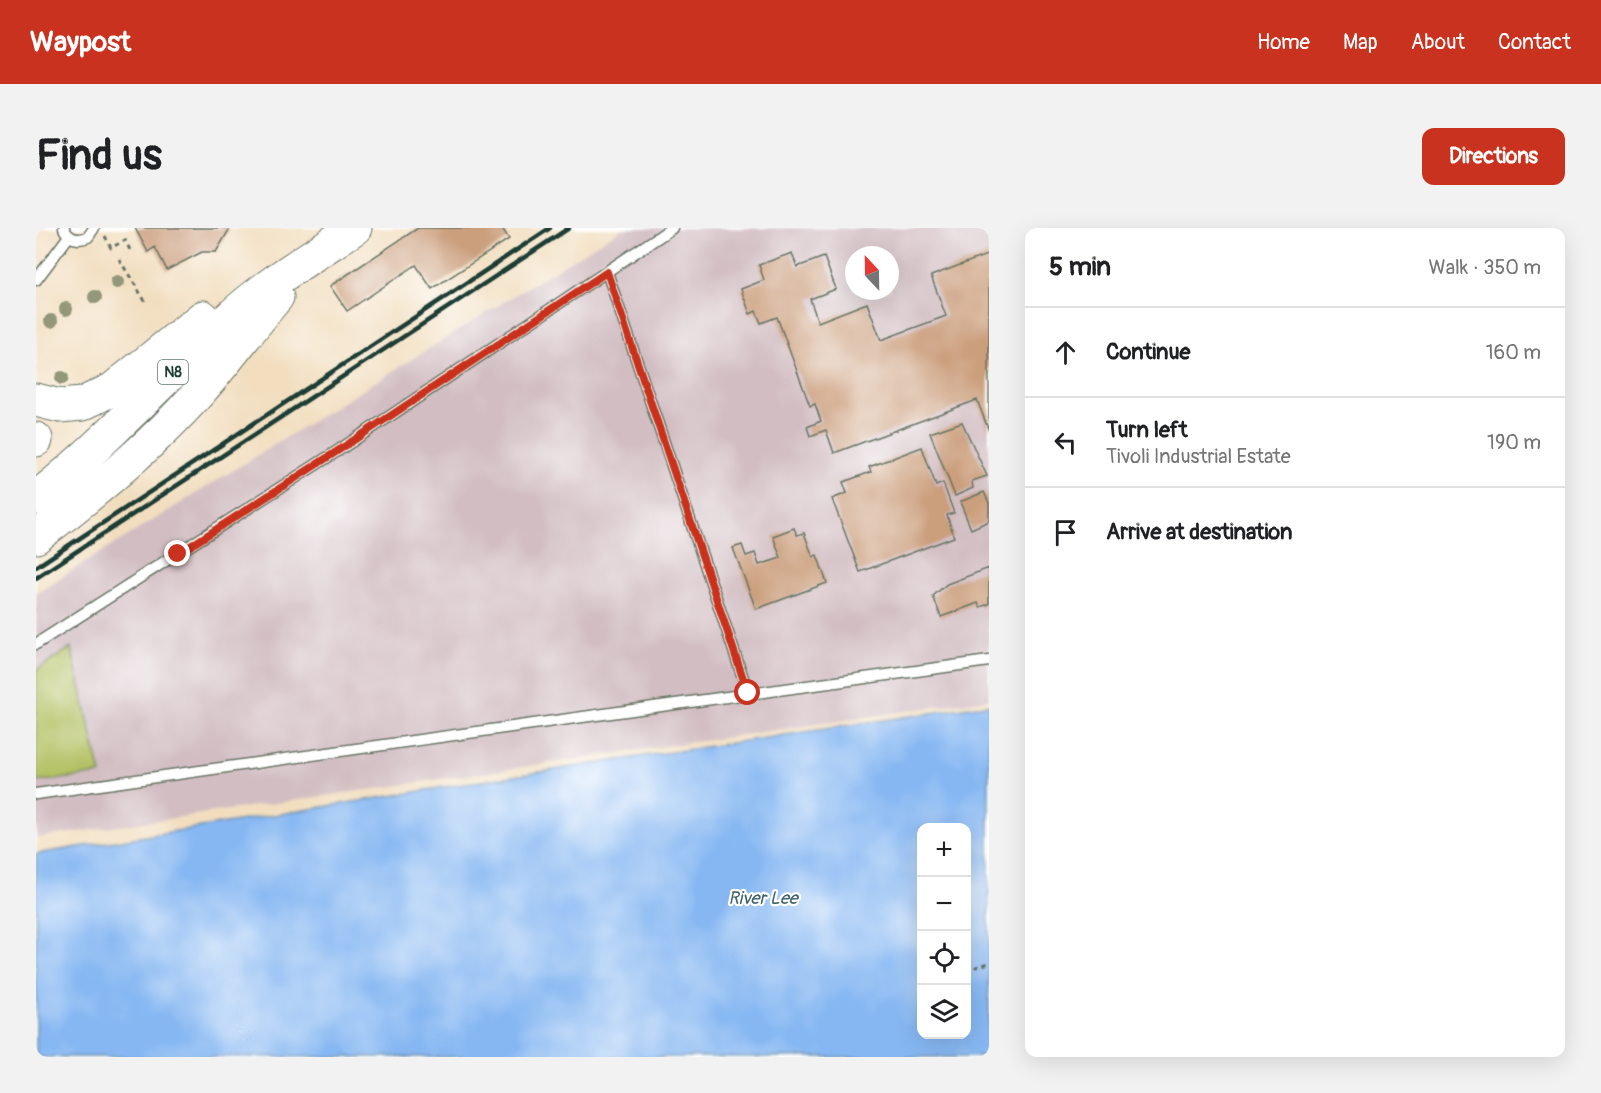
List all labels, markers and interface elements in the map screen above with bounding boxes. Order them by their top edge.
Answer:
text: Waypost [30,25,131,60]
text: Home [1257,29,1310,56]
text: Map [1343,29,1378,56]
text: About [1411,29,1465,56]
text: Contact [1498,29,1571,56]
button: Directions [1422,128,1565,185]
text: Find us [36,130,162,182]
north arrow [845,246,899,300]
text: 5 min [1049,251,1111,283]
text: Walk · 350 m [1429,255,1541,280]
icon: ahead [1049,336,1082,369]
text: Continue [1106,338,1190,366]
text: 160 m [1486,340,1541,365]
road number: N8 [158,360,188,384]
text: Turn left [1106,416,1188,444]
icon: left [1049,426,1082,459]
text: 190 m [1487,430,1541,455]
text: Tivoli Industrial Estate [1106,444,1291,469]
icon: arrive [1049,516,1082,549]
text: Arrive at destination [1106,518,1292,546]
route end [164,540,190,566]
route start [734,679,760,705]
map controls [917,823,971,1039]
button: + [917,823,971,877]
button: − [917,877,971,931]
water label: River Lee [728,887,800,910]
button: locate [917,931,971,985]
button: layers [917,985,971,1039]

